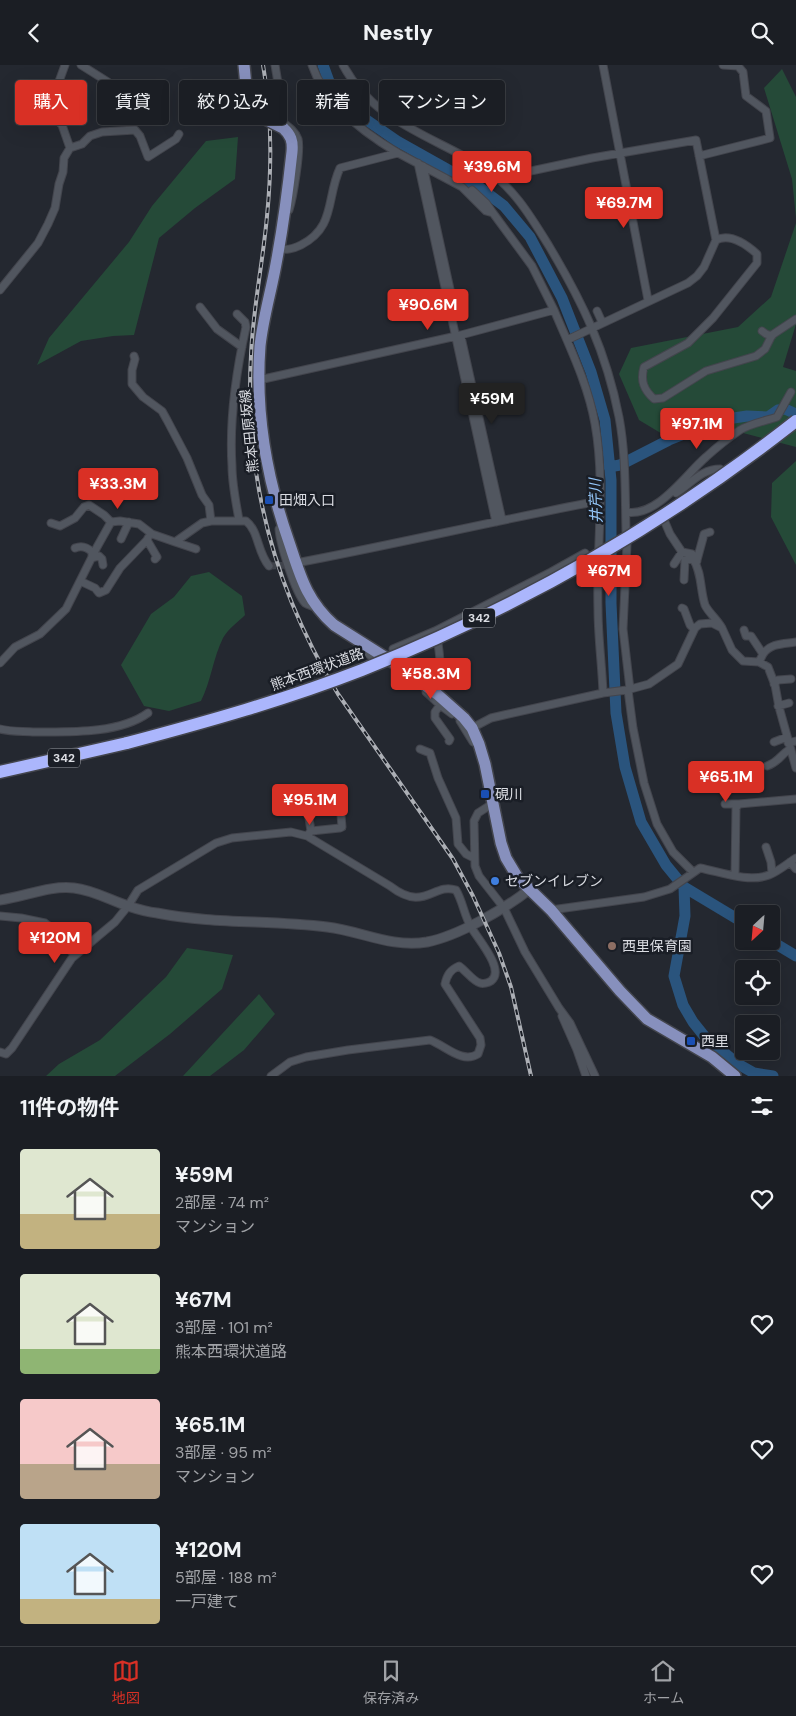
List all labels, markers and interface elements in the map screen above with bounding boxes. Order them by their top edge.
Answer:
text: Nestly [363,18,433,47]
icon: back [20,19,48,47]
icon: search [748,19,776,47]
chip: 購入 [15,80,87,125]
chip: 賃貸 [97,80,169,125]
chip: 絞り込み [179,80,287,125]
chip: 新着 [297,80,369,125]
chip: マンション [379,80,505,125]
pin: ¥39.6M [451,151,533,193]
text: ¥39.6M [463,156,521,177]
pin: ¥69.7M [583,186,665,229]
text: ¥69.7M [596,192,652,213]
pin: ¥90.6M [387,289,469,331]
text: ¥90.6M [398,294,458,315]
pin: ¥59M [462,383,522,425]
street label: 熊本田原坂線 [236,388,262,474]
text: ¥59M [470,388,514,409]
pin: ¥97.1M [656,407,738,450]
text: ¥97.1M [671,413,723,434]
pin: ¥33.3M [77,467,159,510]
text: ¥33.3M [89,473,147,494]
water label: 井芹川 [585,476,607,524]
place label: 田畑入口 [279,491,335,509]
marker: 田畑入口 [263,494,275,506]
pin: ¥67M [579,555,639,597]
text: ¥67M [587,560,631,581]
road number: 342 [463,609,495,627]
street label: 熊本西環状道路 [268,644,366,694]
pin: ¥58.3M [390,657,472,700]
text: ¥58.3M [402,663,460,684]
road number: 342 [48,749,80,767]
pin: ¥65.1M [685,761,767,803]
text: ¥65.1M [699,766,753,787]
pin: ¥95.1M [269,783,351,826]
place label: 硯川 [495,785,523,803]
marker: 硯川 [479,788,491,800]
text: ¥95.1M [283,789,337,810]
place label: セブンイレブン [505,872,603,890]
marker: セブンイレブン [489,875,501,887]
north arrow [735,905,780,950]
map controls [735,905,780,1060]
pin: ¥120M [20,921,90,964]
text: ¥120M [30,927,80,948]
place label: 西里保育園 [622,937,692,955]
marker: 西里保育園 [606,940,618,952]
button: locate [735,960,780,1005]
button: layers [735,1015,780,1060]
place label: 西里 [701,1032,729,1050]
marker: 西里 [685,1035,697,1047]
icon: filters [748,1092,776,1120]
text: 11件の物件 [20,1094,119,1122]
text: ¥59M [175,1161,233,1189]
icon: home [60,1169,120,1229]
icon: heart [748,1185,776,1213]
text: 2部屋 · 74 m² [175,1192,269,1213]
text: マンション [175,1216,255,1237]
text: ¥67M [175,1286,232,1314]
icon: home [60,1294,120,1354]
icon: heart [748,1310,776,1338]
text: 3部屋 · 101 m² [175,1317,273,1338]
text: 熊本西環状道路 [175,1341,287,1362]
text: ¥65.1M [175,1411,245,1439]
icon: home [60,1419,120,1479]
icon: heart [748,1435,776,1463]
text: 3部屋 · 95 m² [175,1442,272,1463]
text: マンション [175,1466,255,1487]
text: ¥120M [175,1536,242,1564]
icon: home [60,1544,120,1604]
icon: heart [748,1560,776,1588]
text: 5部屋 · 188 m² [175,1567,277,1588]
text: 一戸建て [175,1591,239,1612]
tab: 地図 [112,1657,140,1707]
tab: 保存済み [363,1657,419,1707]
tab: ホーム [643,1657,684,1707]

